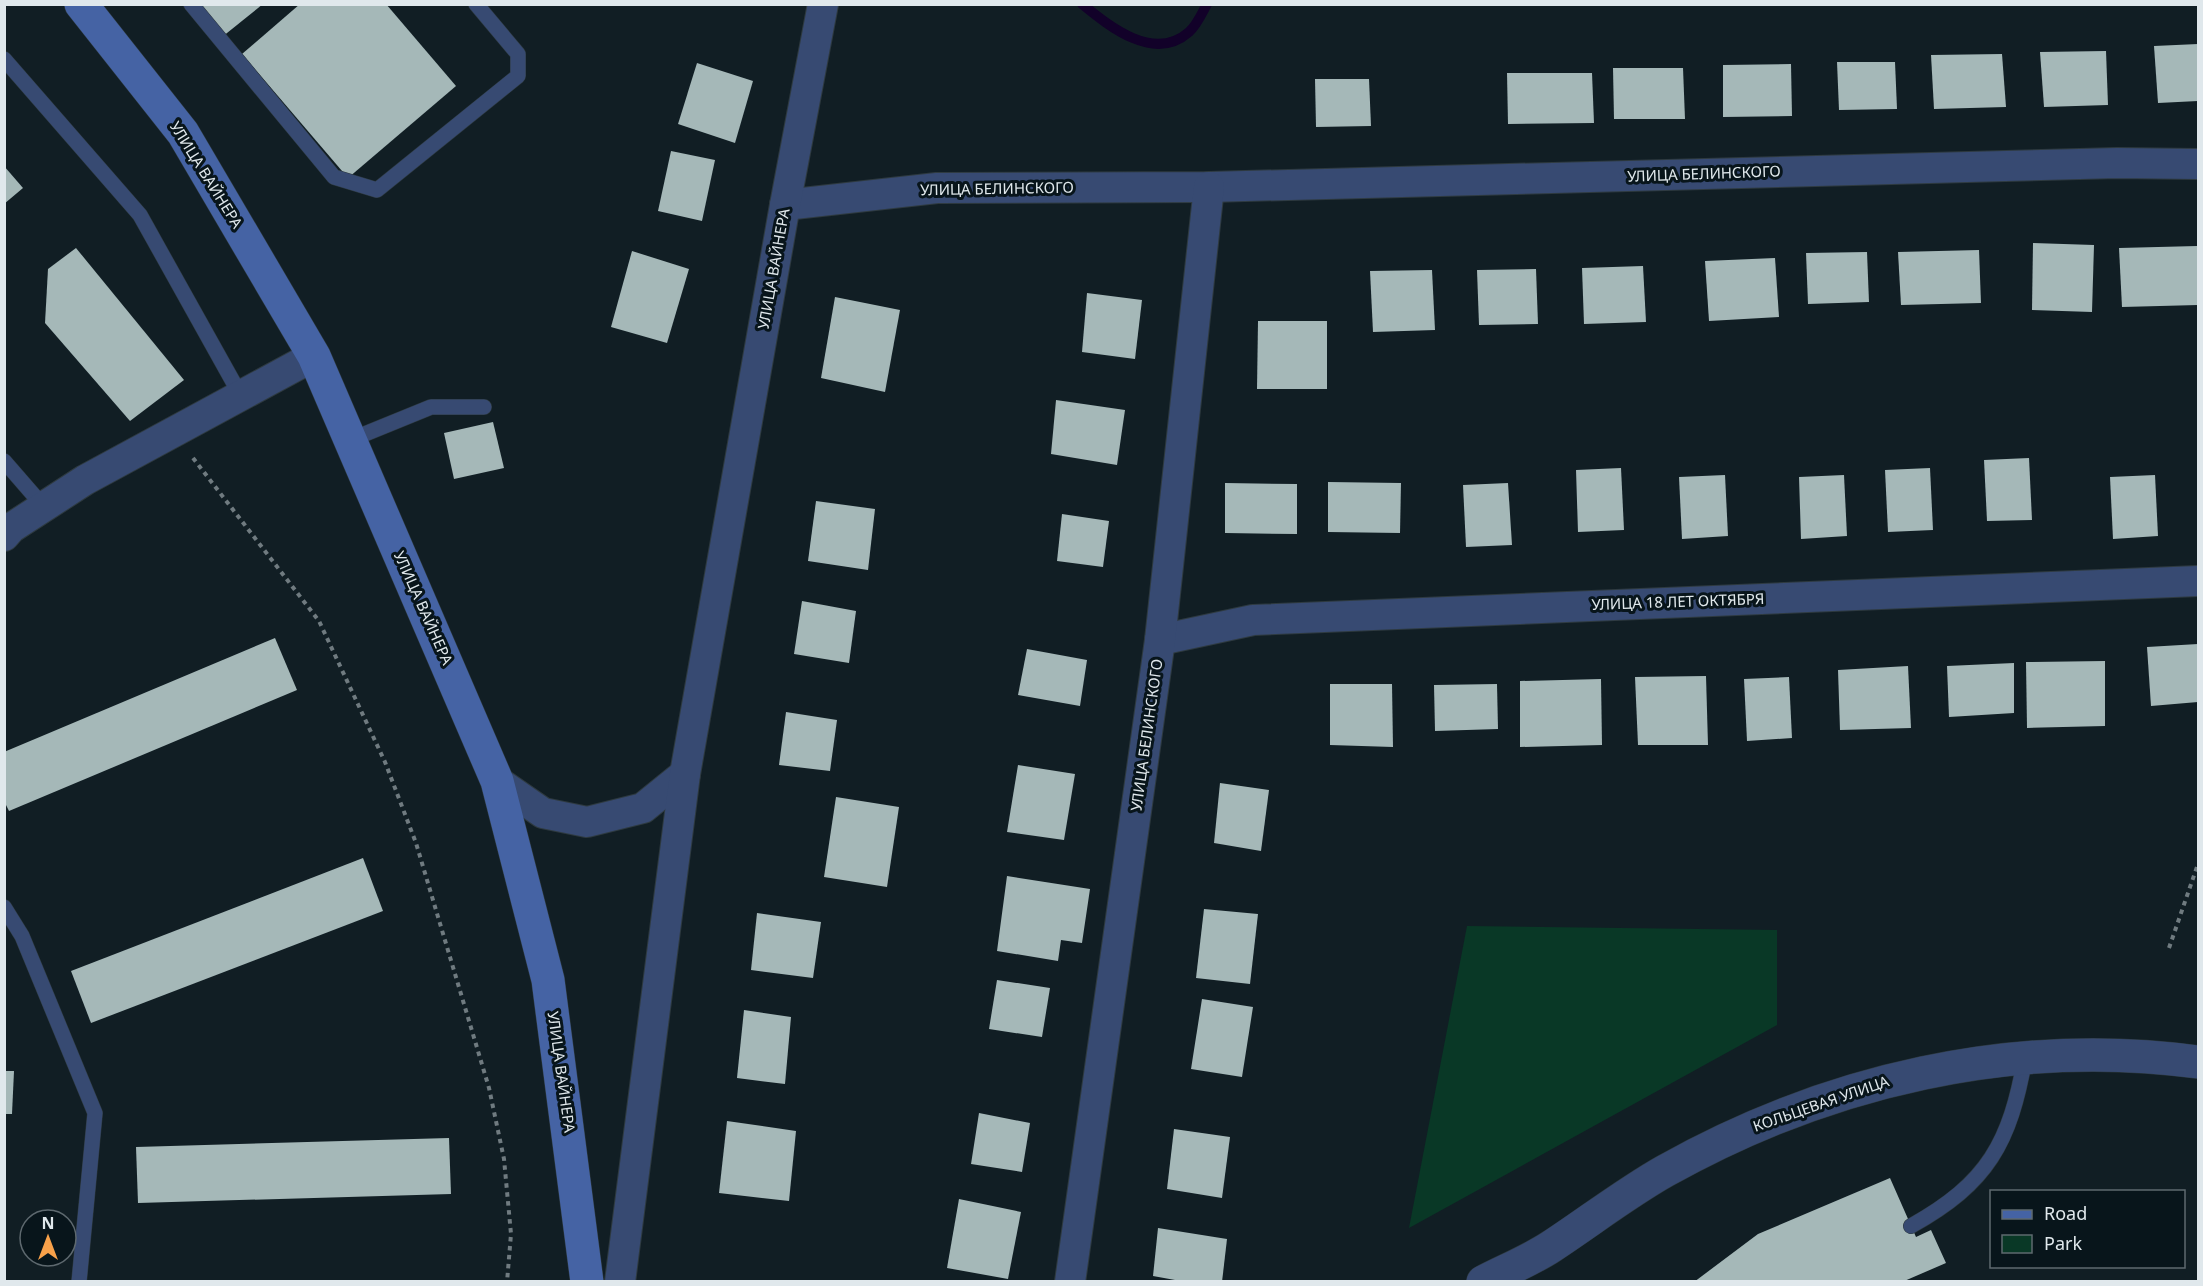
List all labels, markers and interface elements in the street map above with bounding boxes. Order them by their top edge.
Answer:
street label: УЛИЦА ВАЙНЕРА [166,117,248,232]
street label: УЛИЦА БЕЛИНСКОГО [1627,160,1781,186]
street label: УЛИЦА БЕЛИНСКОГО [920,177,1074,199]
street label: УЛИЦА ВАЙНЕРА [753,206,794,331]
street label: УЛИЦА ВАЙНЕРА [390,548,458,668]
street label: УЛИЦА 18 ЛЕТ ОКТЯБРЯ [1591,588,1765,614]
street label: УЛИЦА БЕЛИНСКОГО [1125,657,1167,812]
street label: УЛИЦА ВАЙНЕРА [544,1010,580,1134]
street label: КОЛЬЦЕВАЯ УЛИЦА [1750,1070,1892,1136]
legend [1990,1190,2185,1268]
text: Road [2044,1201,2087,1225]
north arrow [18,1208,78,1268]
text: N [41,1212,55,1234]
text: Park [2044,1231,2082,1255]

